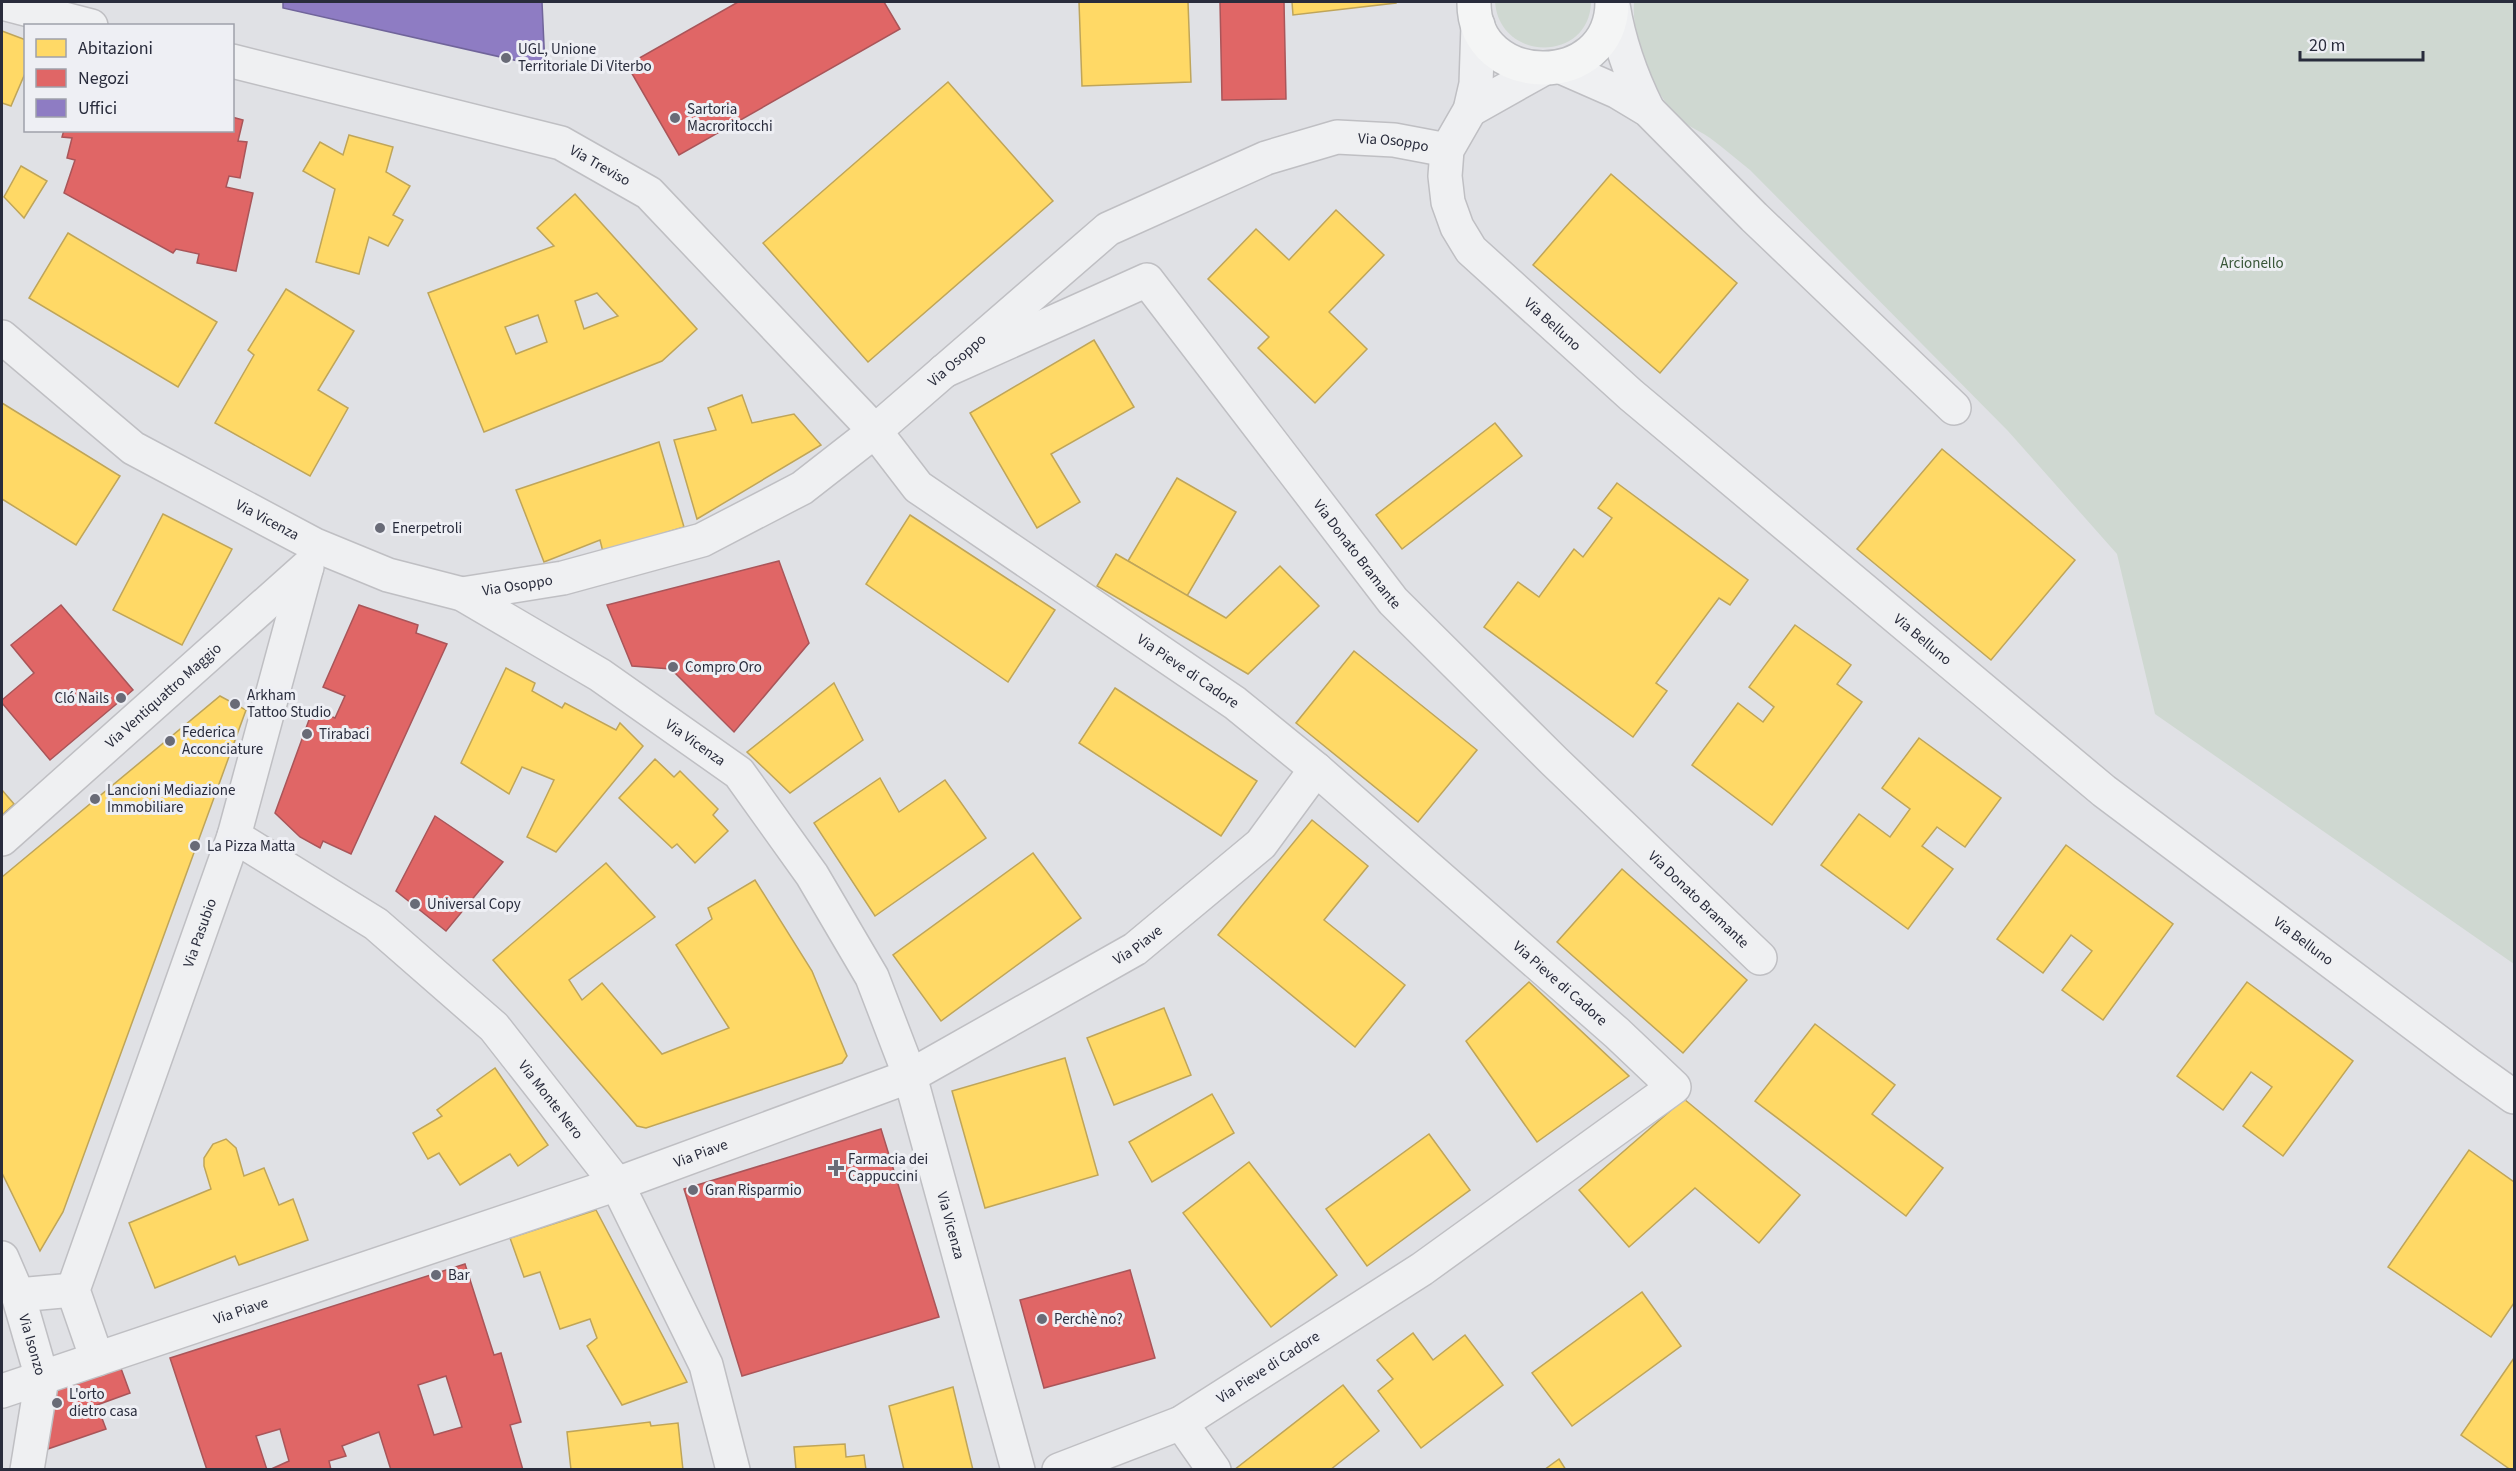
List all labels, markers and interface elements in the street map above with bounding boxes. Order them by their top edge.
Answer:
legend [24,24,234,132]
scale bar [2300,24,2423,62]
text: 20 m [2309,33,2345,58]
text: Abitazioni [78,36,153,61]
place label: UGL, Unione Territoriale Di Viterbo [518,39,652,77]
marker: UGL, Unione Territoriale Di Viterbo [499,51,513,65]
text: Negozi [78,66,129,91]
text: Uffici [78,96,117,121]
place label: Sartoria Macroritocchi [687,99,773,137]
marker: Sartoria Macroritocchi [668,111,682,125]
street label: Via Osoppo [1357,128,1430,157]
street label: Via Treviso [565,140,634,191]
park label: Arcionello [2220,253,2284,274]
street label: Via Belluno [1519,293,1586,356]
street label: Via Osoppo [923,329,991,392]
street label: Via Vicenza [232,495,303,546]
street label: Via Donato Bramante [1308,495,1405,614]
place label: Enerpetroli [392,518,462,539]
marker: Enerpetroli [373,521,387,535]
street label: Via Osoppo [481,570,554,602]
street label: Via Belluno [1889,609,1956,670]
street label: Via Pieve di Cadore [1133,629,1243,714]
street label: Via Ventiquattro Maggio [101,638,226,753]
place label: Compro Oro [685,657,762,678]
marker: Compro Oro [666,660,680,674]
place label: Arkham Tattoo Studio [247,685,331,723]
place label: Cló Nails [54,688,109,709]
marker: Cló Nails [114,691,128,705]
marker: Arkham Tattoo Studio [228,697,242,711]
street label: Via Vicenza [661,714,729,771]
place label: Federica Acconciature [182,722,263,760]
place label: Tirabaci [319,724,369,745]
marker: Tirabaci [300,727,314,741]
marker: Federica Acconciature [163,734,177,748]
place label: Lancioni Mediazione Immobiliare [107,780,235,818]
marker: Lancioni Mediazione Immobiliare [88,792,102,806]
place label: La Pizza Matta [207,836,295,857]
marker: La Pizza Matta [188,839,202,853]
street label: Via Donato Bramante [1643,846,1754,953]
place label: Universal Copy [427,894,521,915]
street label: Via Pasubio [178,896,222,970]
marker: Universal Copy [408,897,422,911]
street label: Via Belluno [2269,912,2338,971]
street label: Via Piave [1110,920,1167,970]
street label: Via Pieve di Cadore [1508,936,1612,1031]
street label: Via Monte Nero [513,1056,588,1144]
street label: Via Piave [671,1134,731,1173]
place label: Farmacia dei Cappuccini [848,1149,928,1187]
marker: Farmacia dei Cappuccini [829,1161,843,1175]
place label: Gran Risparmio [705,1180,802,1201]
marker: Gran Risparmio [686,1183,700,1197]
street label: Via Vicenza [931,1189,970,1262]
place label: Bar [448,1265,470,1286]
marker: Bar [429,1268,443,1282]
street label: Via Piave [211,1292,271,1330]
place label: Perchè no? [1054,1309,1123,1330]
street label: Via Isonzo [13,1312,51,1378]
marker: Perchè no? [1035,1312,1049,1326]
street label: Via Pieve di Cadore [1213,1326,1324,1409]
place label: L'orto dietro casa [69,1384,138,1422]
marker: L'orto dietro casa [50,1396,64,1410]

